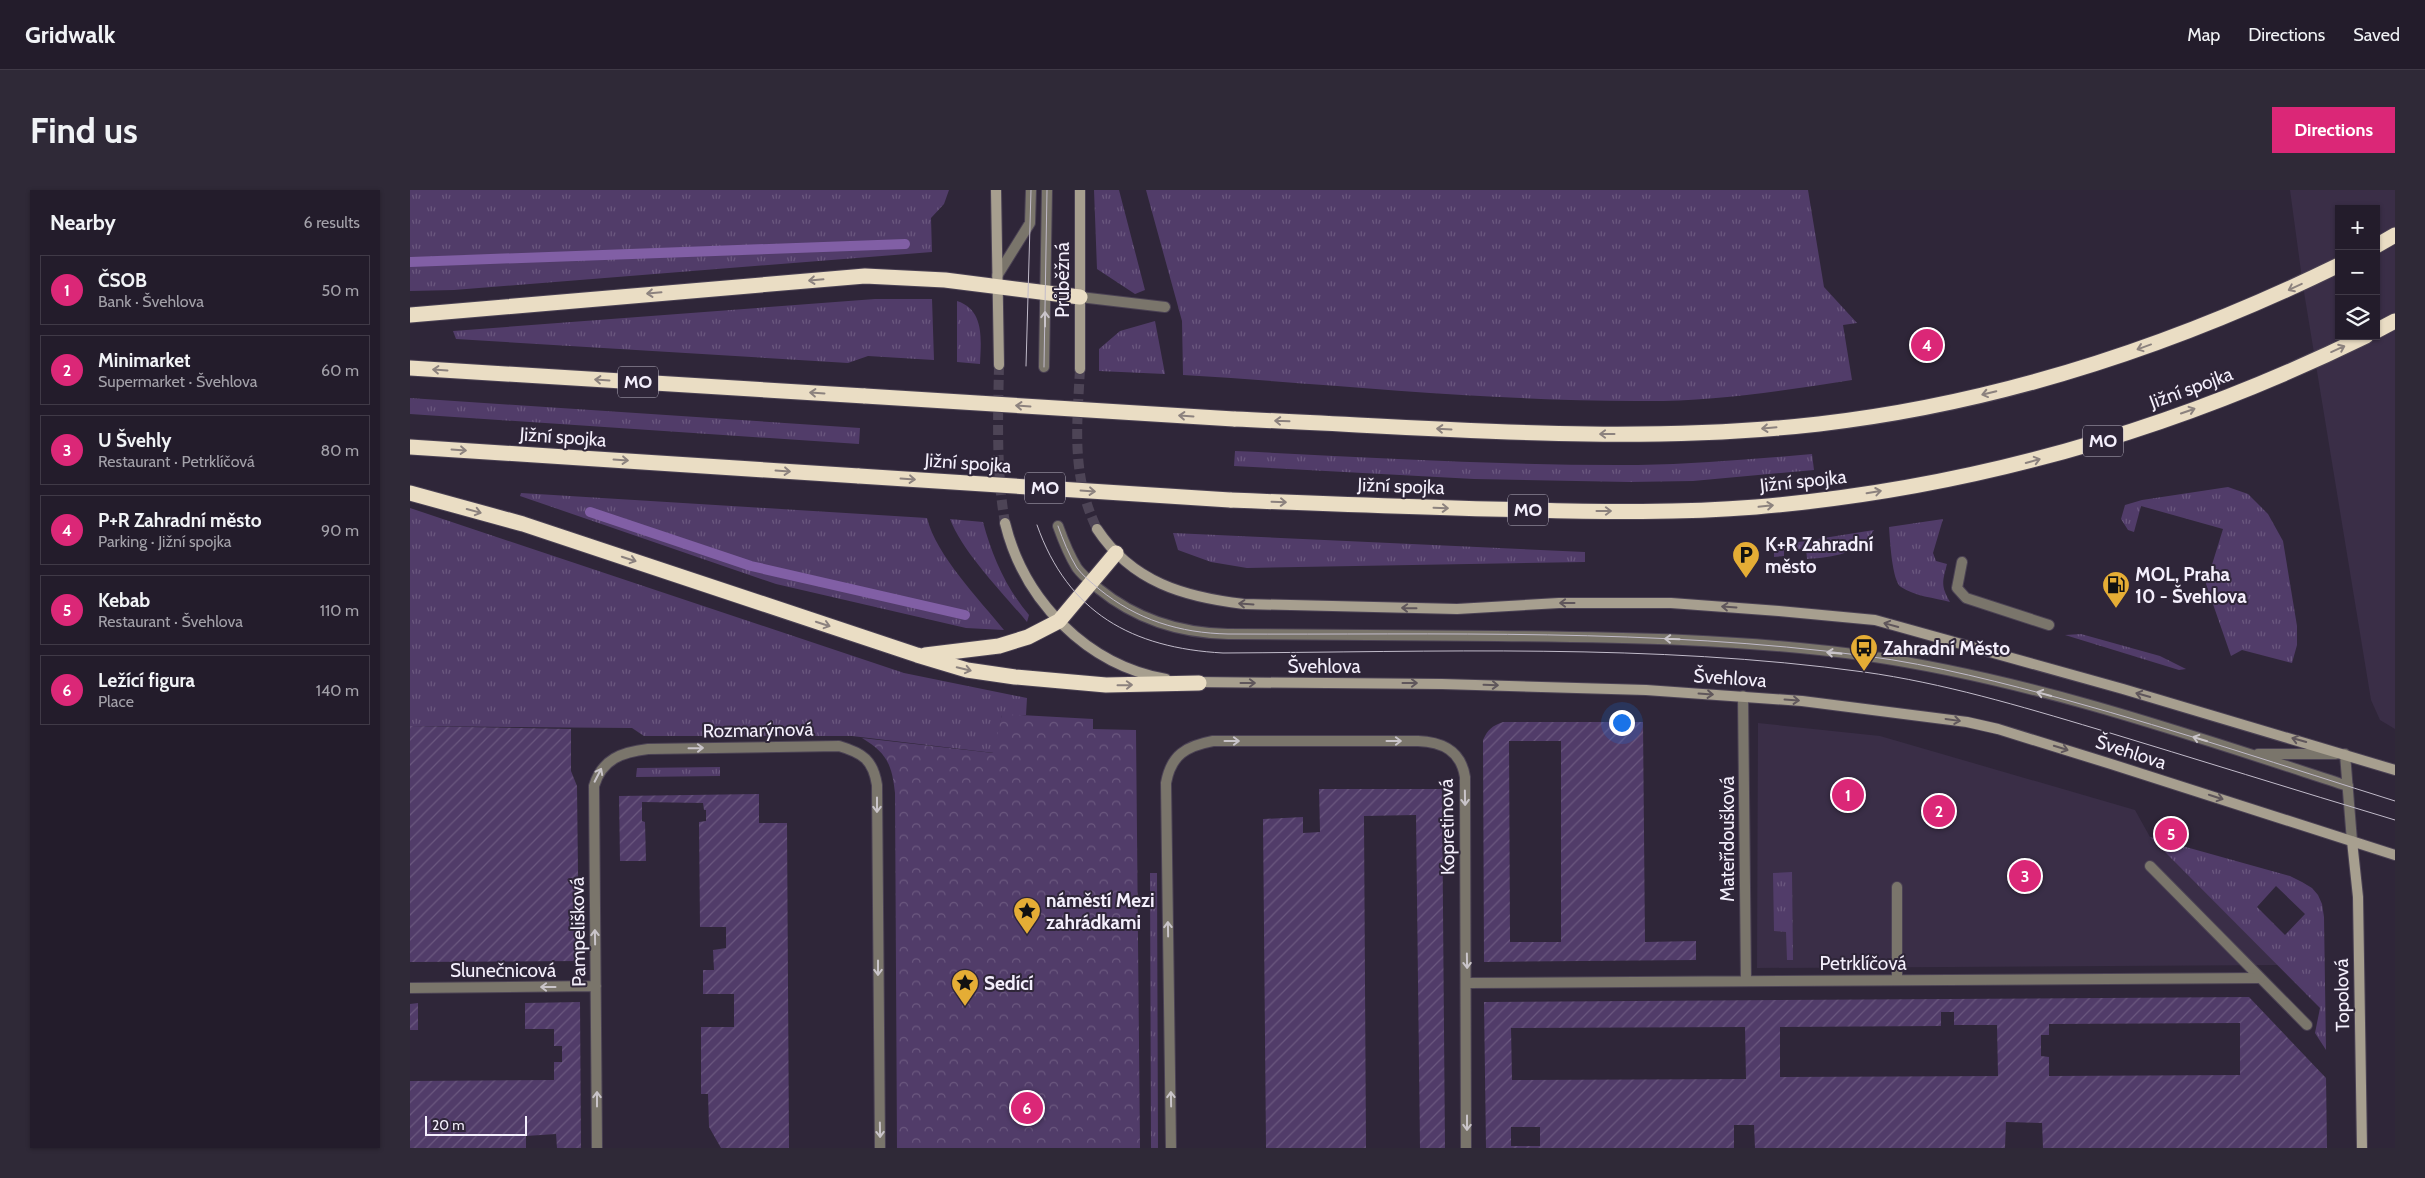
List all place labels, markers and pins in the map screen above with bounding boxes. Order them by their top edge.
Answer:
pin: 4 [1911,326,1943,364]
place label: K+R Zahradní město [1765,533,1874,578]
parking icon: K+R Zahradní město [1731,540,1761,579]
place label: MOL, Praha 10 - Švehlova [2135,563,2247,608]
fuel station icon: MOL, Praha 10 - Švehlova [2101,570,2131,609]
bus stop icon: Zahradní Město [1849,633,1879,672]
place label: Zahradní Město [1883,637,2010,660]
pin: 1 [1832,776,1864,814]
pin: 2 [1923,792,1955,830]
pin: 5 [2155,815,2187,853]
pin: 3 [2009,857,2041,895]
place label: náměstí Mezi zahrádkami [1046,889,1155,934]
place icon: náměstí Mezi zahrádkami [1012,896,1042,935]
place icon: Sedící [950,968,980,1007]
place label: Sedící [984,972,1034,995]
pin: 6 [1011,1089,1043,1127]

